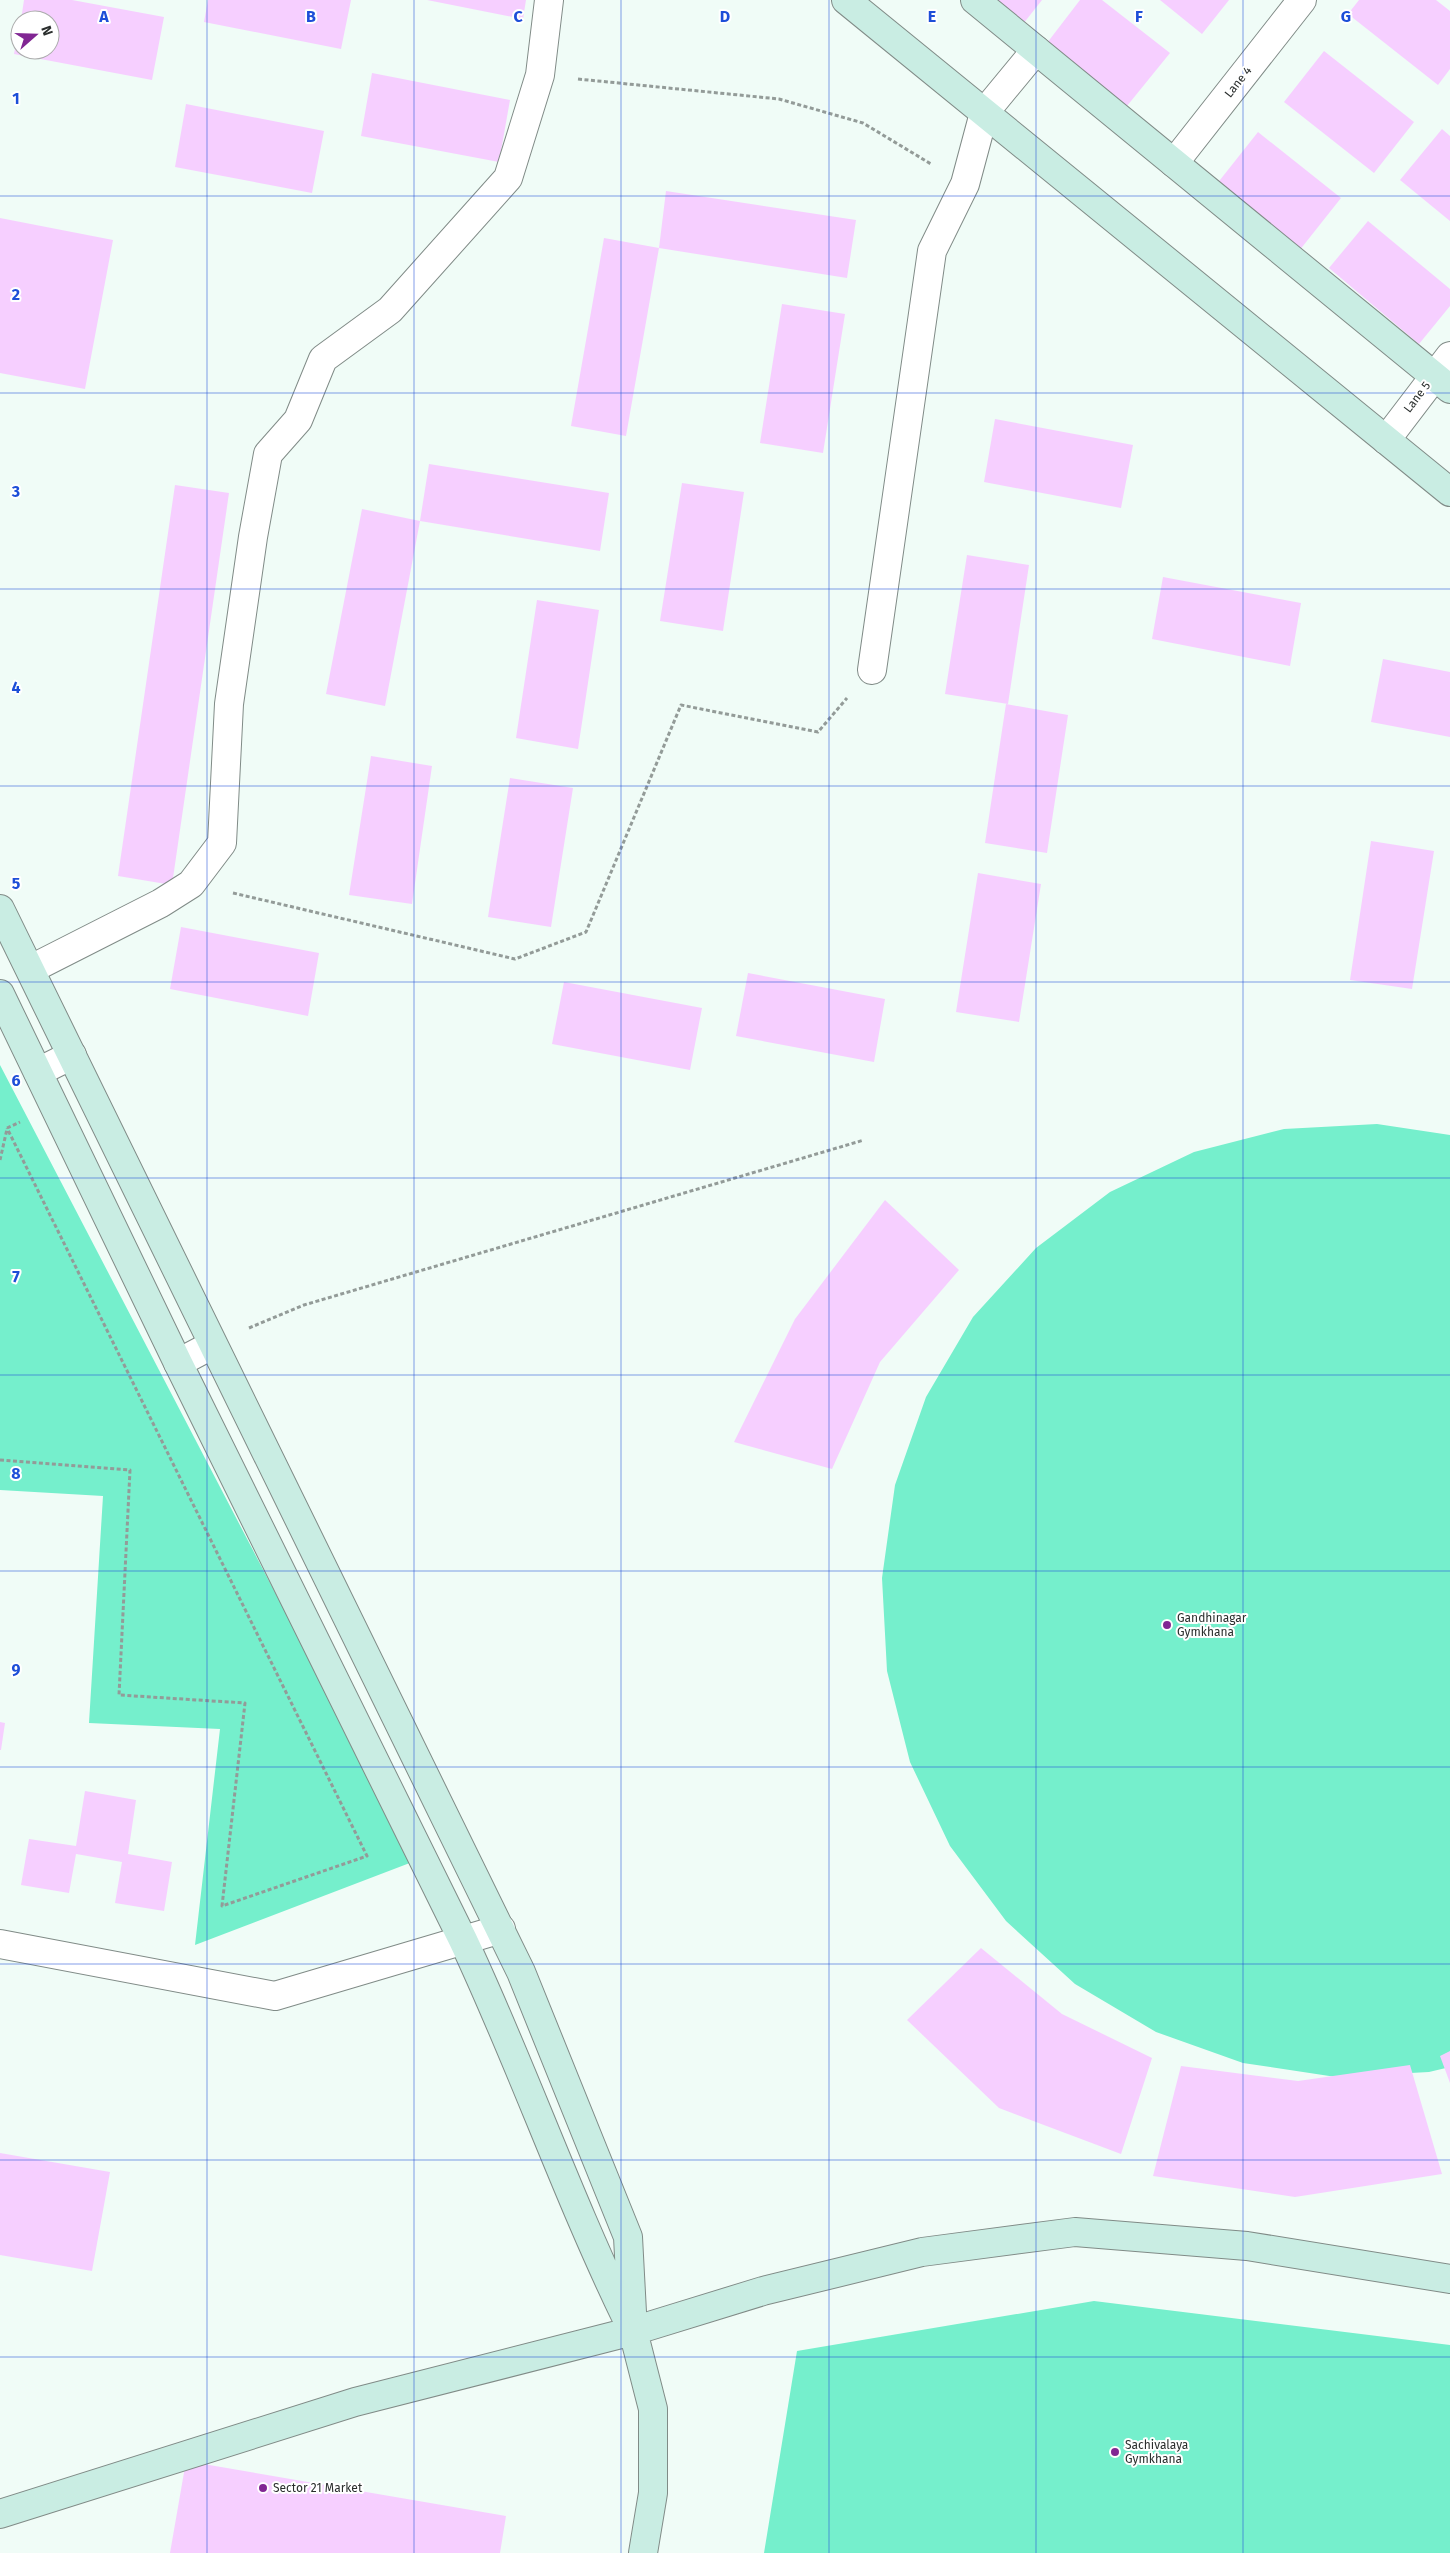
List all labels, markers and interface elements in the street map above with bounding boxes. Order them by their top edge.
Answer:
text: A [98,7,109,26]
text: B [306,7,316,26]
text: C [513,7,523,26]
text: D [720,7,730,26]
text: E [928,7,936,26]
text: F [1135,7,1143,26]
text: G [1341,7,1351,26]
north arrow [10,10,60,60]
text: N [37,23,56,38]
street label: Lane 4 [1222,63,1255,100]
text: 1 [12,89,20,108]
text: 2 [12,285,20,304]
street label: Lane 5 [1401,379,1433,415]
text: 3 [11,482,20,501]
text: 4 [11,678,21,697]
text: 5 [12,874,21,893]
text: 6 [11,1071,21,1090]
text: 7 [12,1267,20,1286]
text: 8 [11,1464,21,1483]
place label: Gandhinagar Gymkhana [1177,1611,1247,1639]
marker: Gandhinagar Gymkhana [1161,1619,1173,1631]
text: 9 [12,1660,21,1679]
place label: Sachivalaya Gymkhana [1125,2438,1188,2466]
marker: Sachivalaya Gymkhana [1109,2446,1121,2458]
place label: Sector 21 Market [273,2481,363,2495]
marker: Sector 21 Market [257,2482,269,2494]

